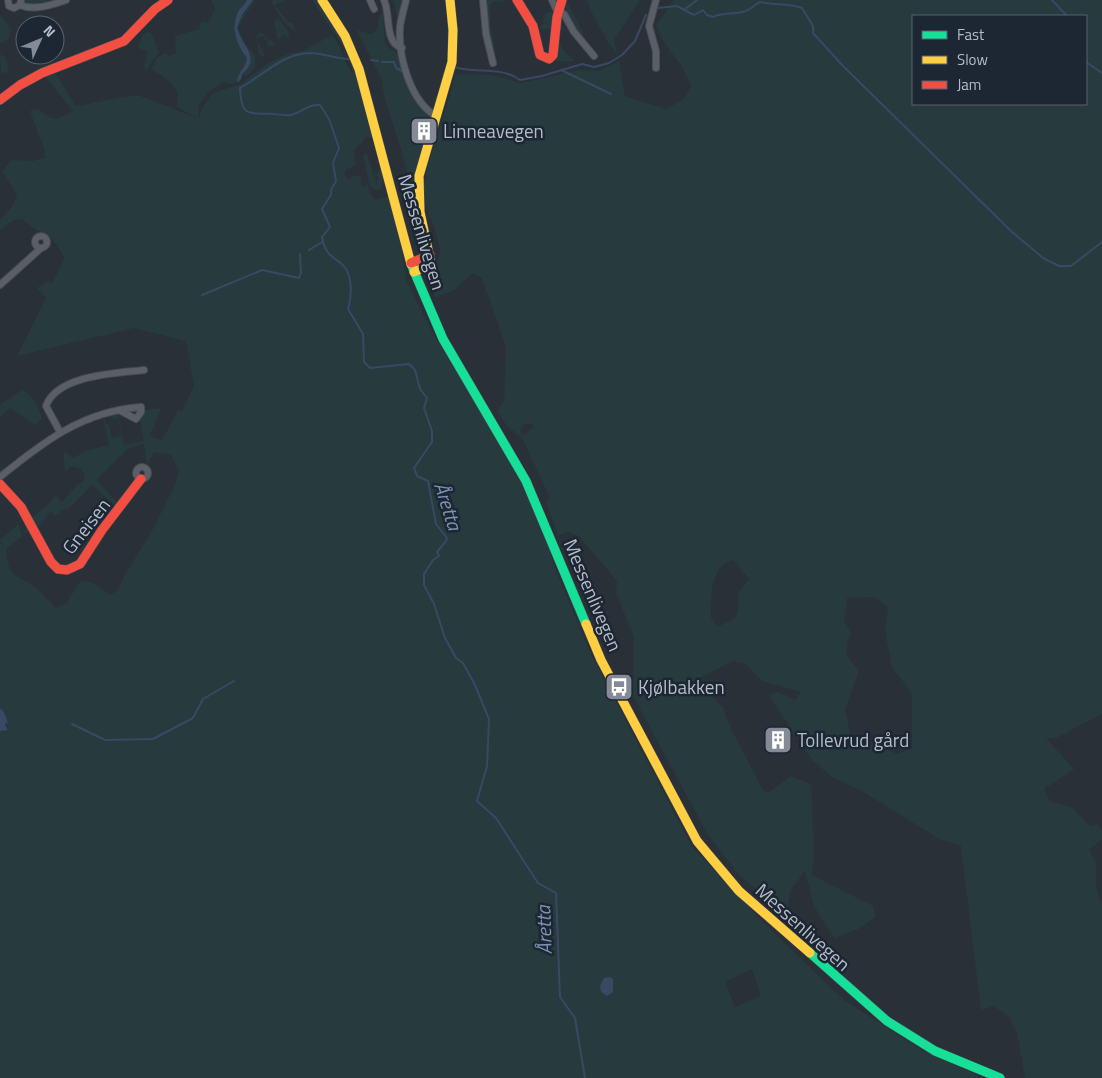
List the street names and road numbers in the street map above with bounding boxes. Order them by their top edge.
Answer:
street label: Messenlivegen [391,170,454,293]
street label: Gneisen [54,491,117,560]
street label: Messenlivegen [557,534,630,656]
street label: Messenlivegen [749,876,857,977]

